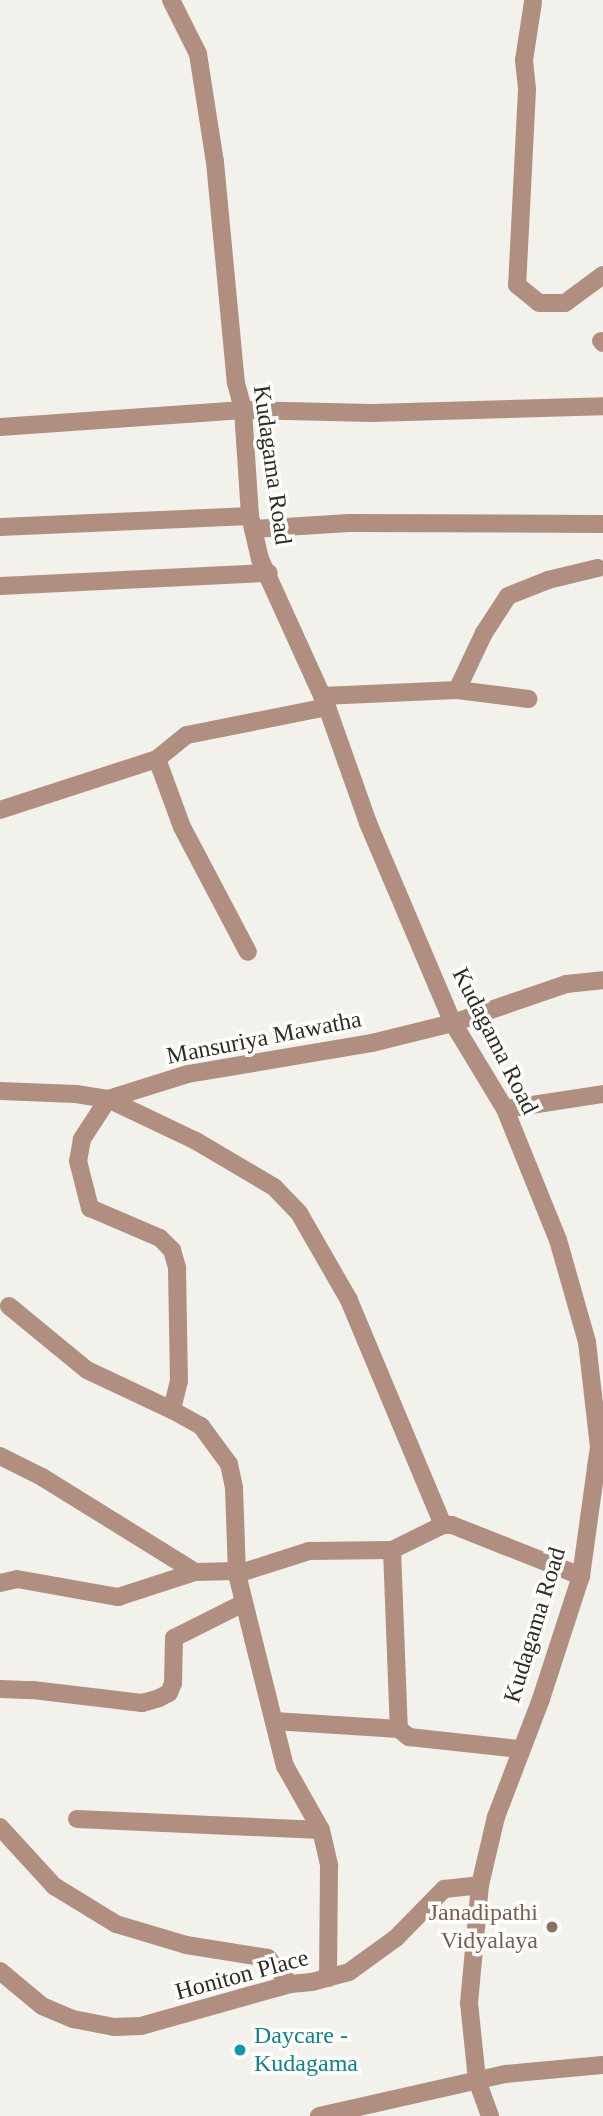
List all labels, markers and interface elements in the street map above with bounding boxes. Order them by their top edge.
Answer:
street label: Kudagama Road [247,383,297,547]
street label: Kudagama Road [446,963,544,1119]
street label: Mansuriya Mawatha [164,1005,364,1071]
street label: Kudagama Road [498,1544,572,1706]
place label: Janadipathi Vidyalaya [429,1899,538,1955]
marker: Janadipathi Vidyalaya [544,1919,560,1935]
street label: Honiton Place [172,1943,312,2007]
place label: Daycare - Kudagama [254,2022,358,2078]
marker: Daycare - Kudagama [232,2042,248,2058]

